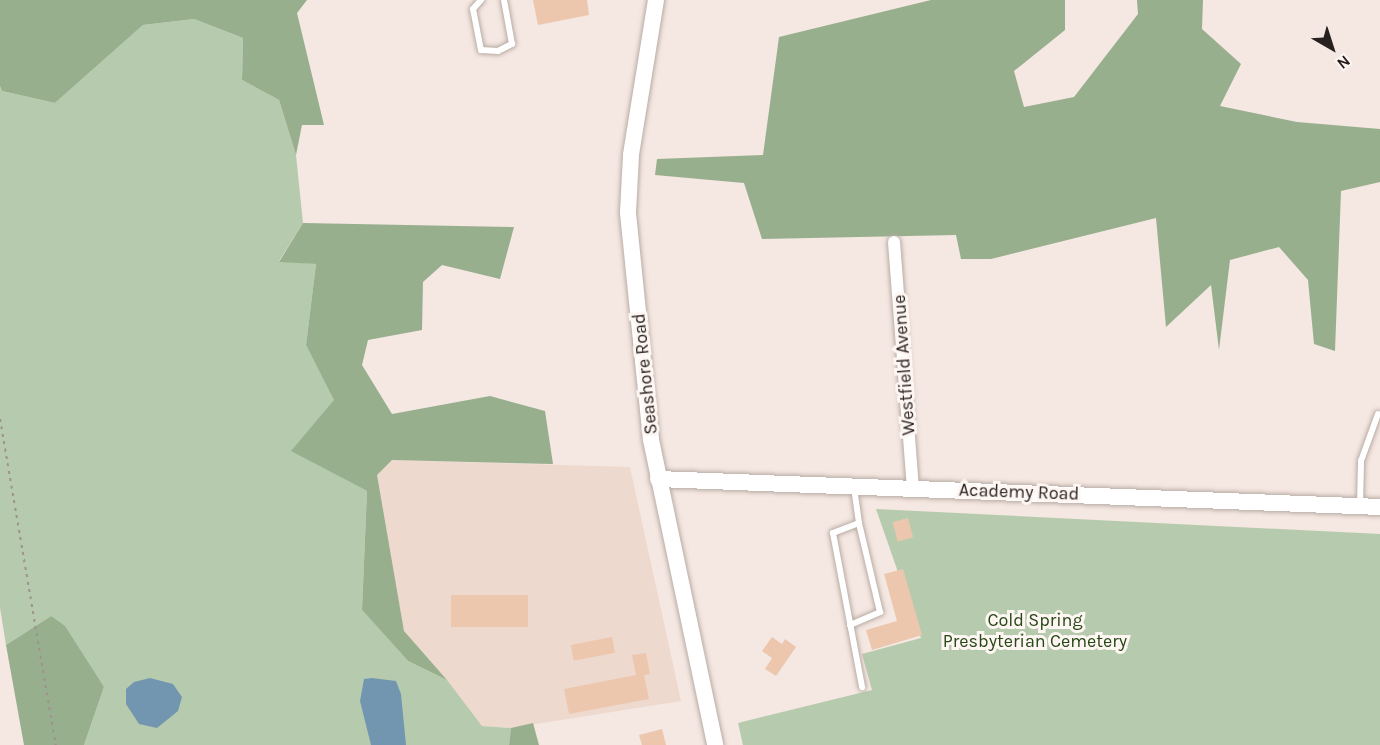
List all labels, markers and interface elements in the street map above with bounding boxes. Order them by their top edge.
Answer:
north arrow [1302,18,1362,78]
text: N [1333,51,1354,73]
street label: Westfield Avenue [888,294,920,436]
street label: Seashore Road [628,312,662,436]
street label: Academy Road [958,479,1080,505]
park label: Cold Spring Presbyterian Cemetery [943,610,1127,652]

